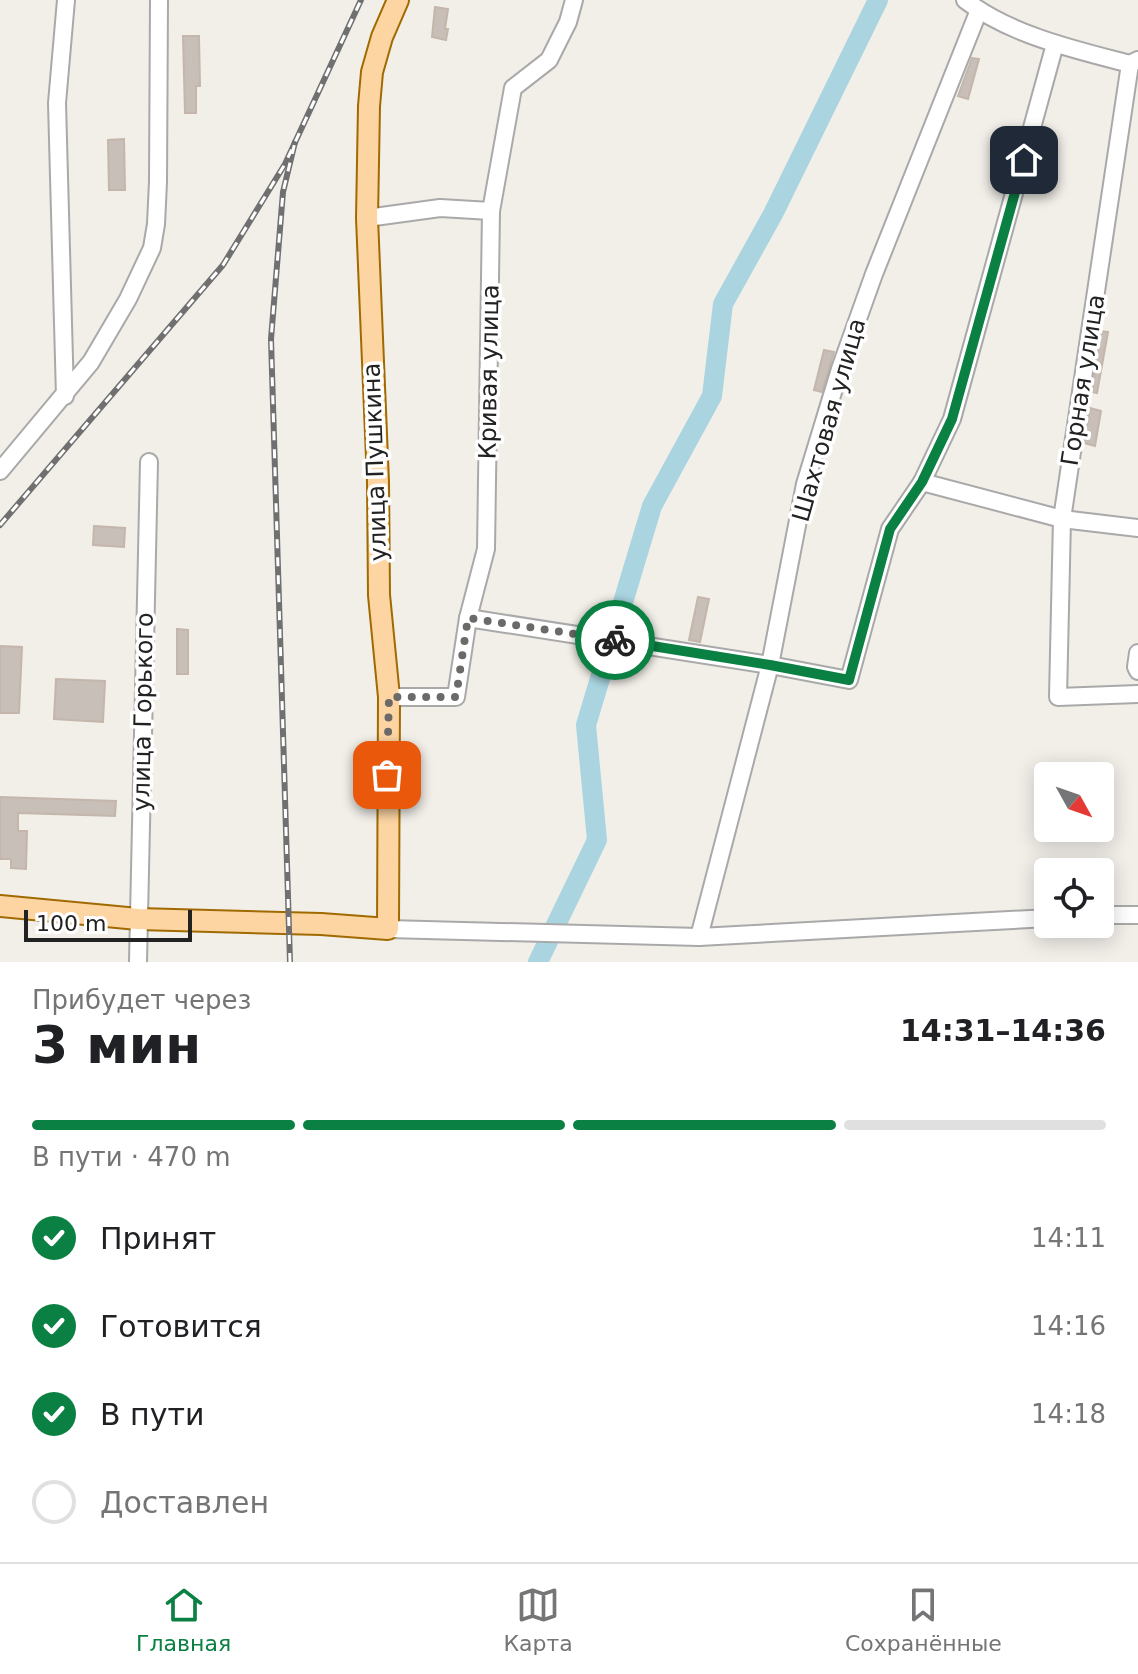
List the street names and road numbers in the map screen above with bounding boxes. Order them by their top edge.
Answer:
street label: Кривая улица [473,284,505,460]
street label: Горная улица [1056,292,1110,468]
street label: Шахтовая улица [787,315,871,525]
street label: улица Пушкина [358,362,392,562]
street label: улица Горького [127,612,159,812]

